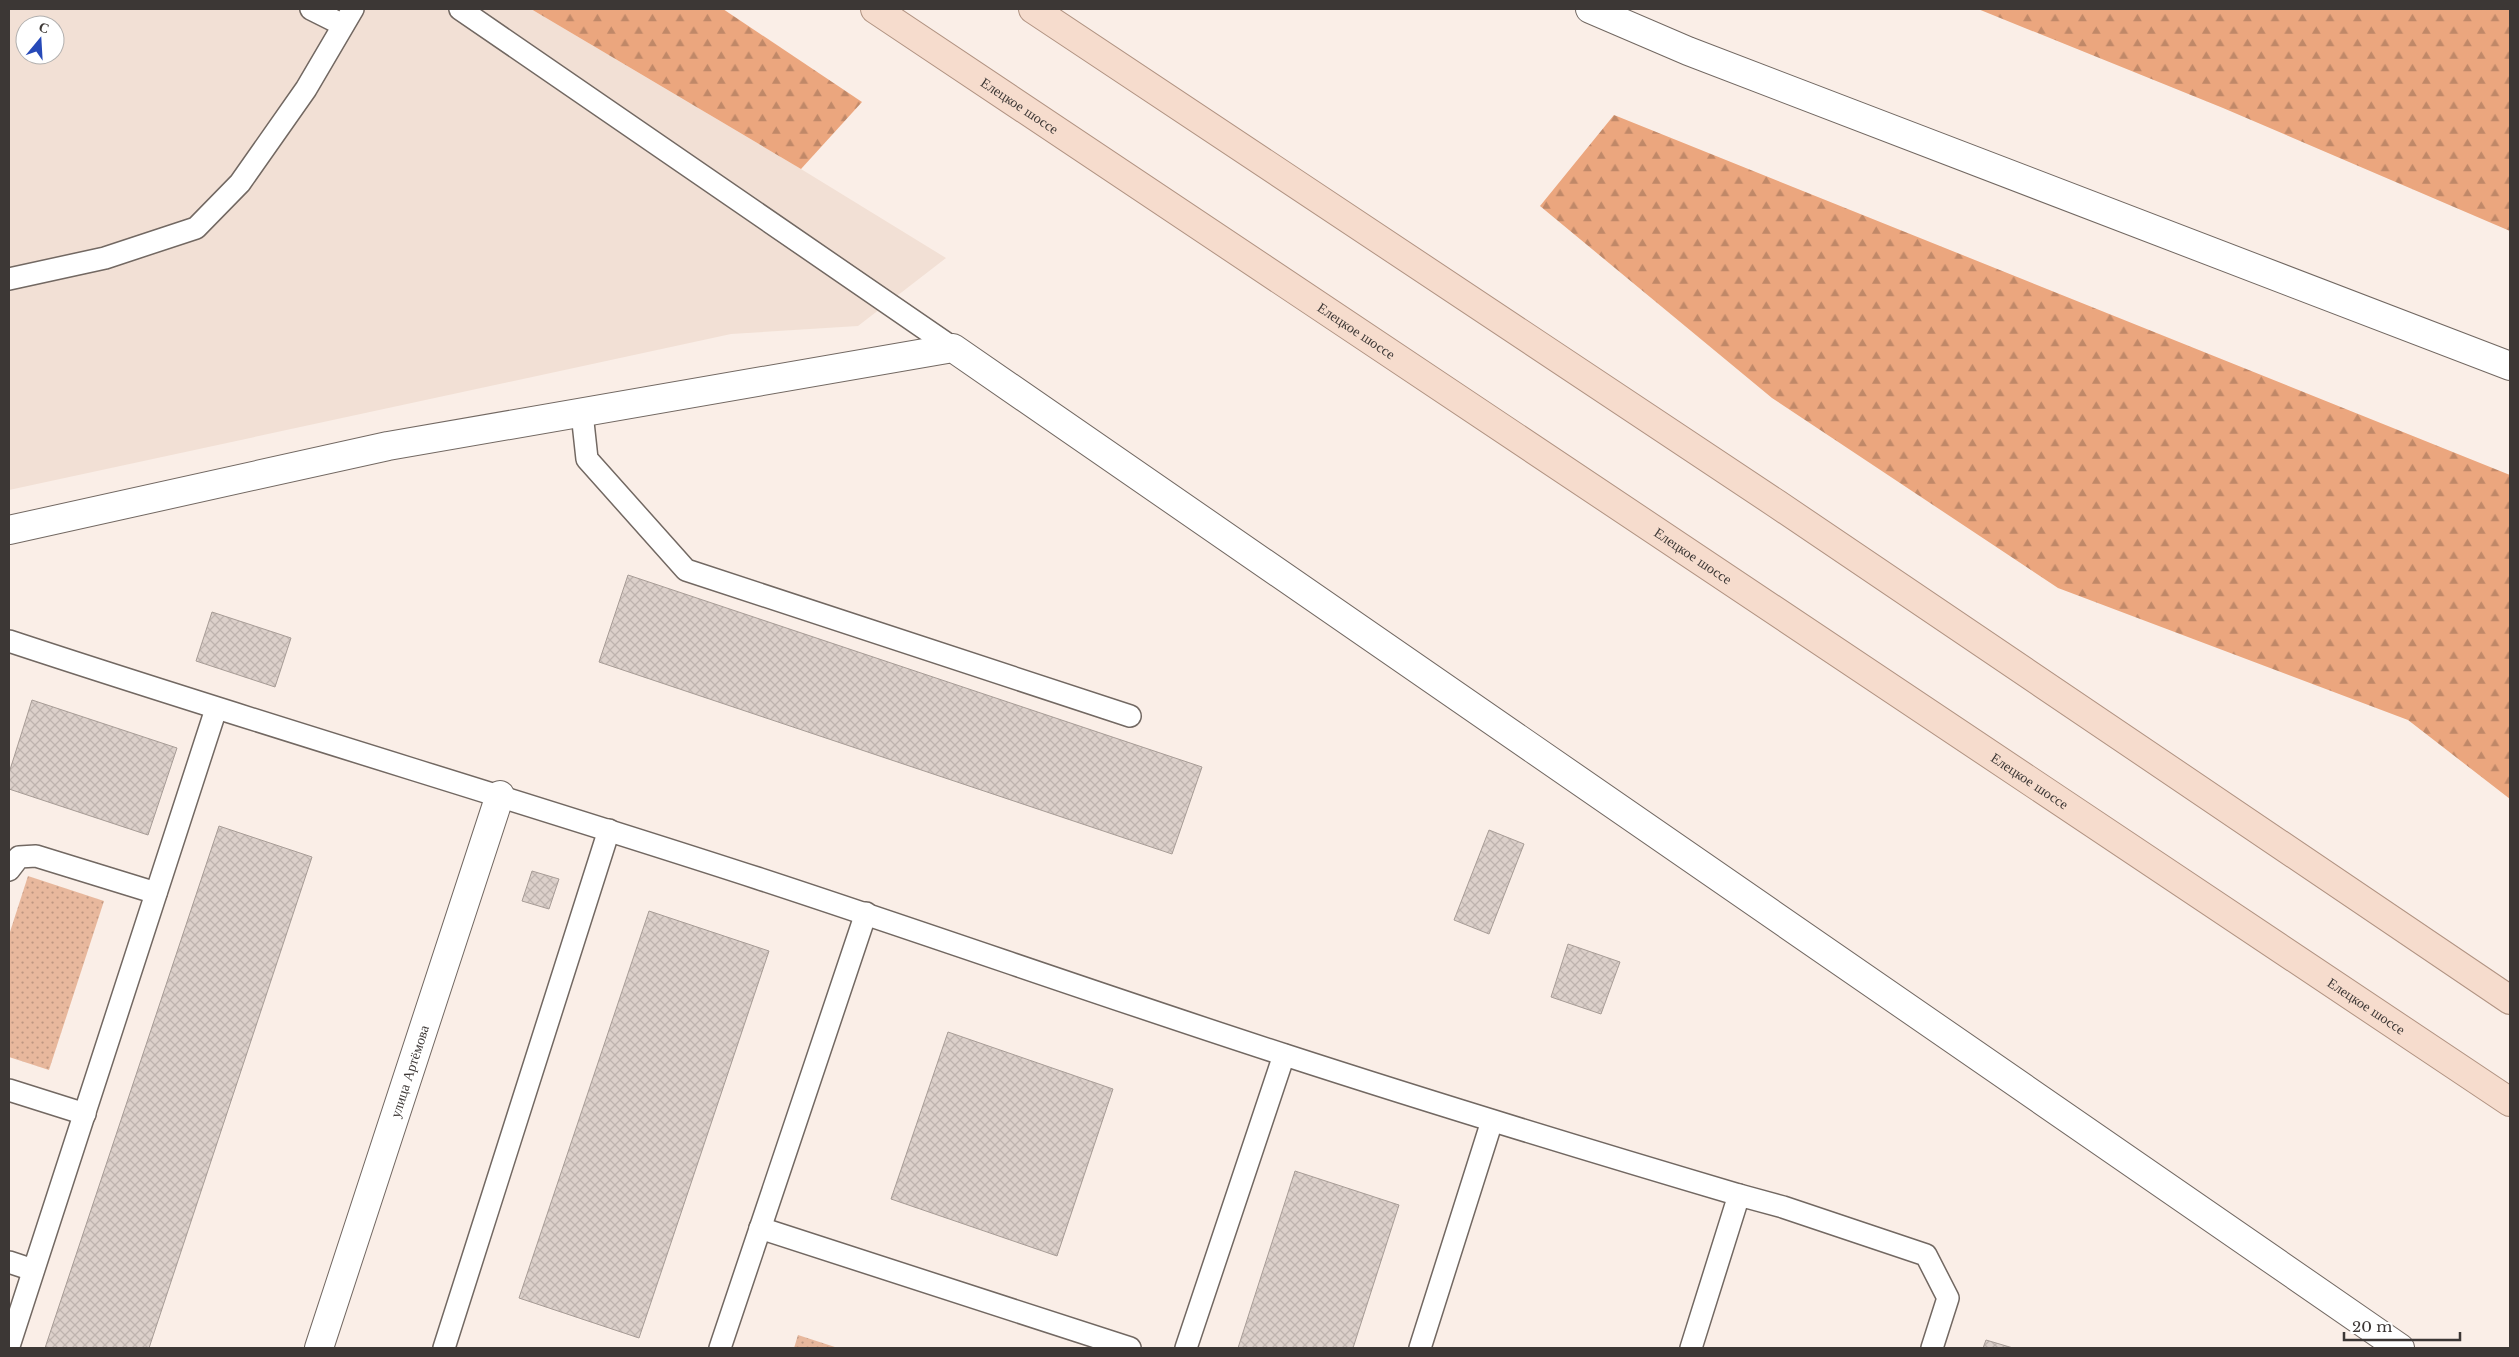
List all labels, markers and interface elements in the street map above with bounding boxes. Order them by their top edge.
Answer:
north arrow [15,15,65,65]
text: С [36,18,52,38]
street label: Елецкое шоссе [977,73,1062,138]
street label: Елецкое шоссе [1314,298,1399,363]
street label: Елецкое шоссе [1651,523,1735,588]
street label: Елецкое шоссе [1987,749,2072,813]
street label: Елецкое шоссе [2324,974,2409,1038]
street label: улица Артёмова [386,1022,433,1120]
scale bar [2344,1310,2460,1342]
text: 20 m [2352,1317,2392,1336]

